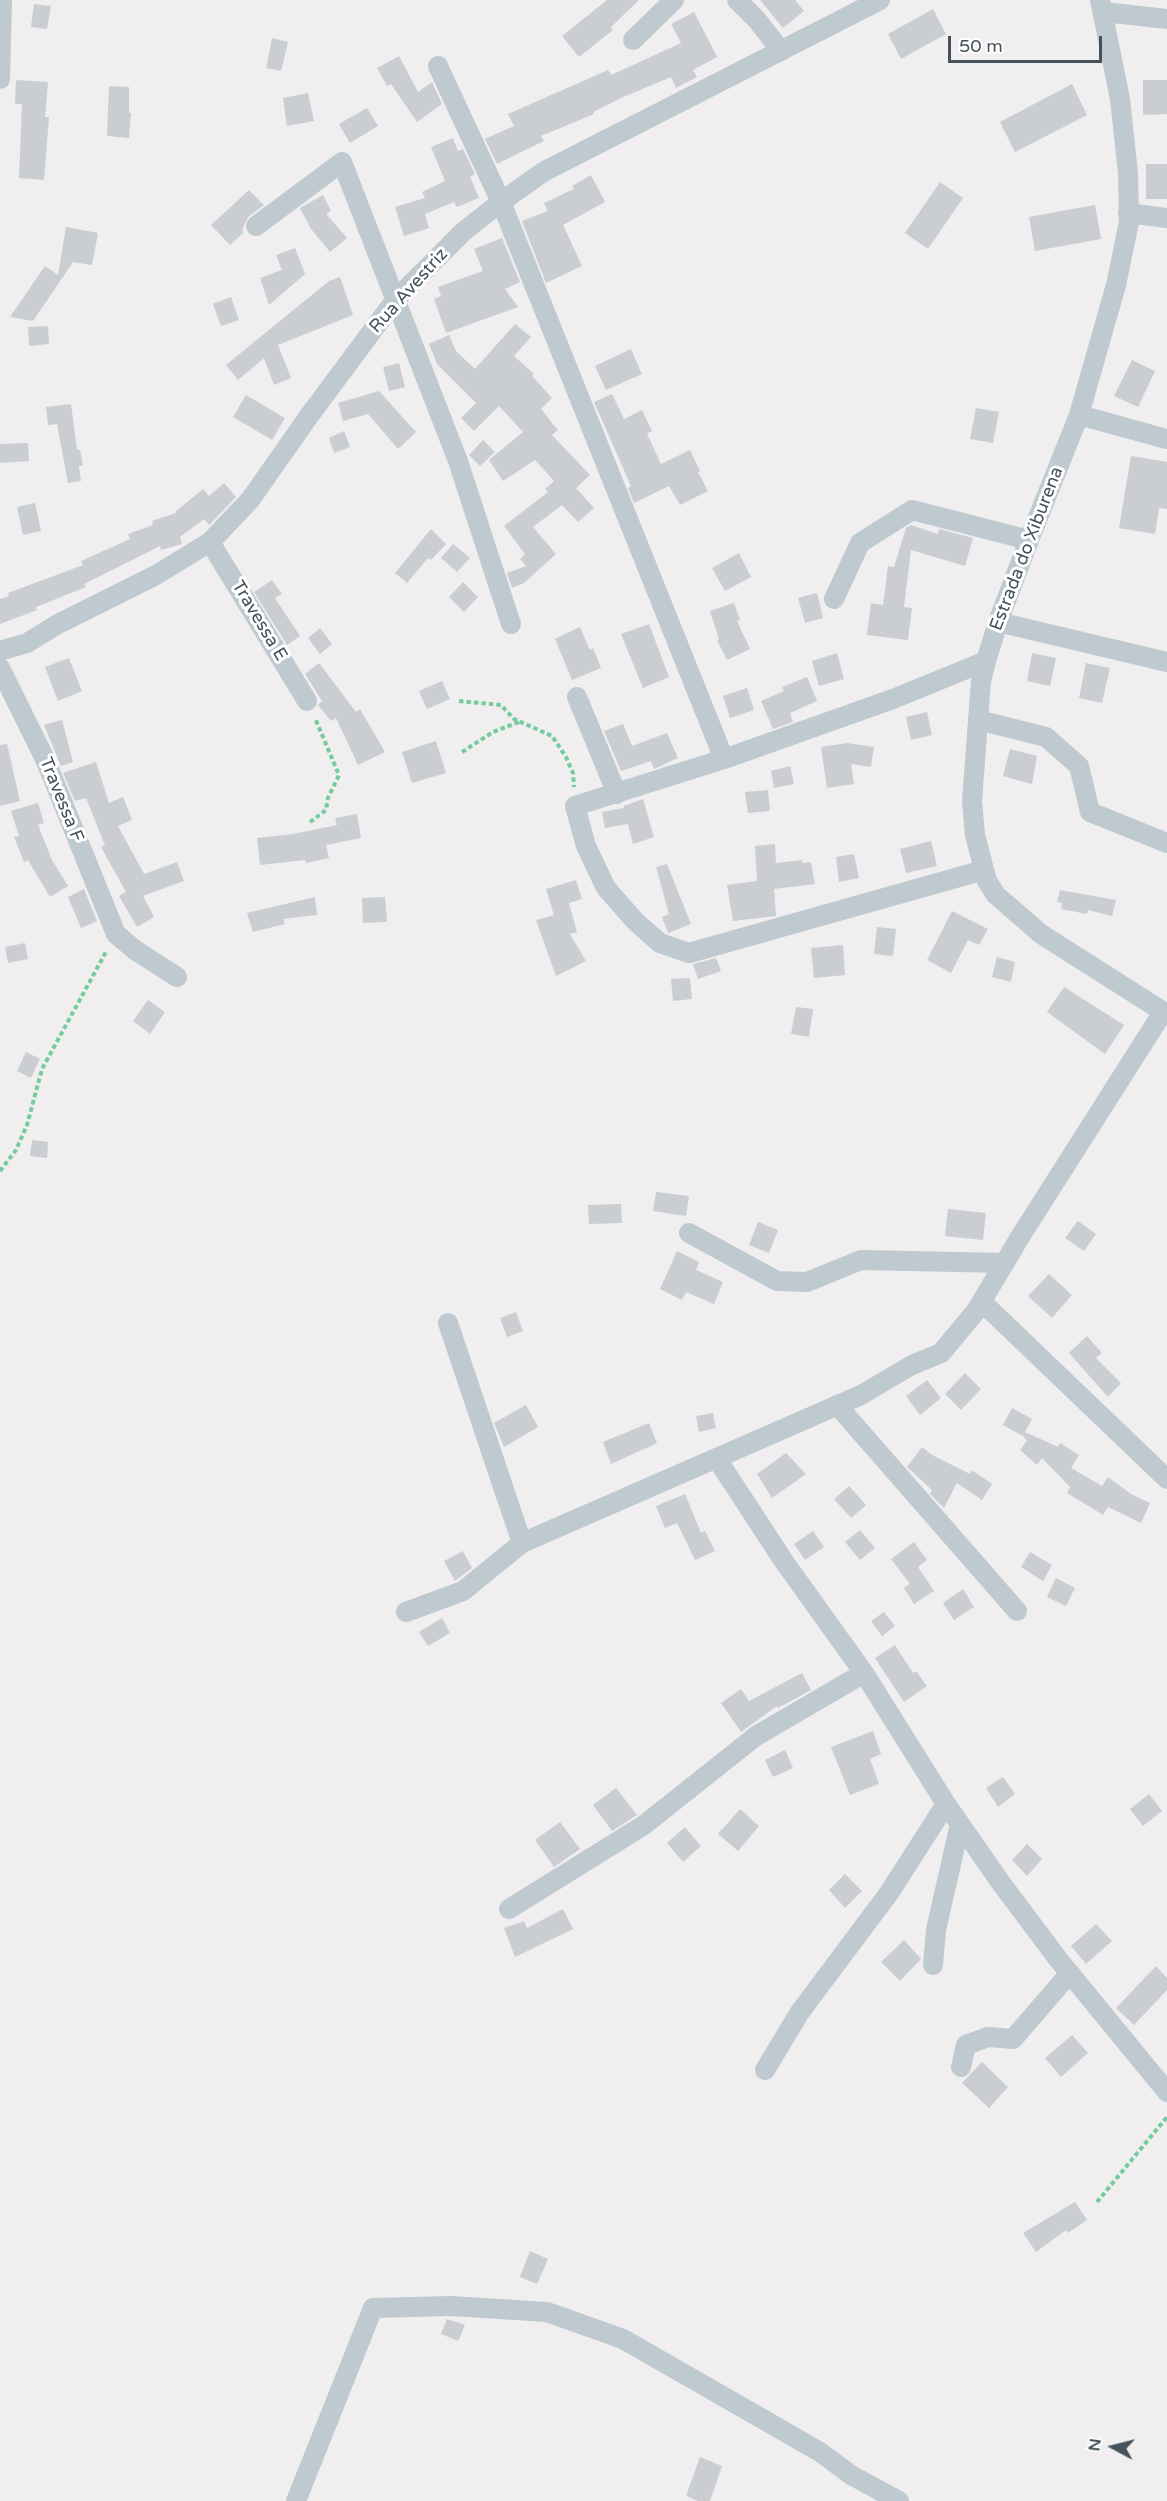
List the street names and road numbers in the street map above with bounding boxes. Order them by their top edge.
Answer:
street label: Rua Avestriz [365,244,453,338]
street label: Estrada do Xiburena [986,464,1068,634]
street label: Travessa E [227,577,291,665]
street label: Travessa F [34,755,88,845]

